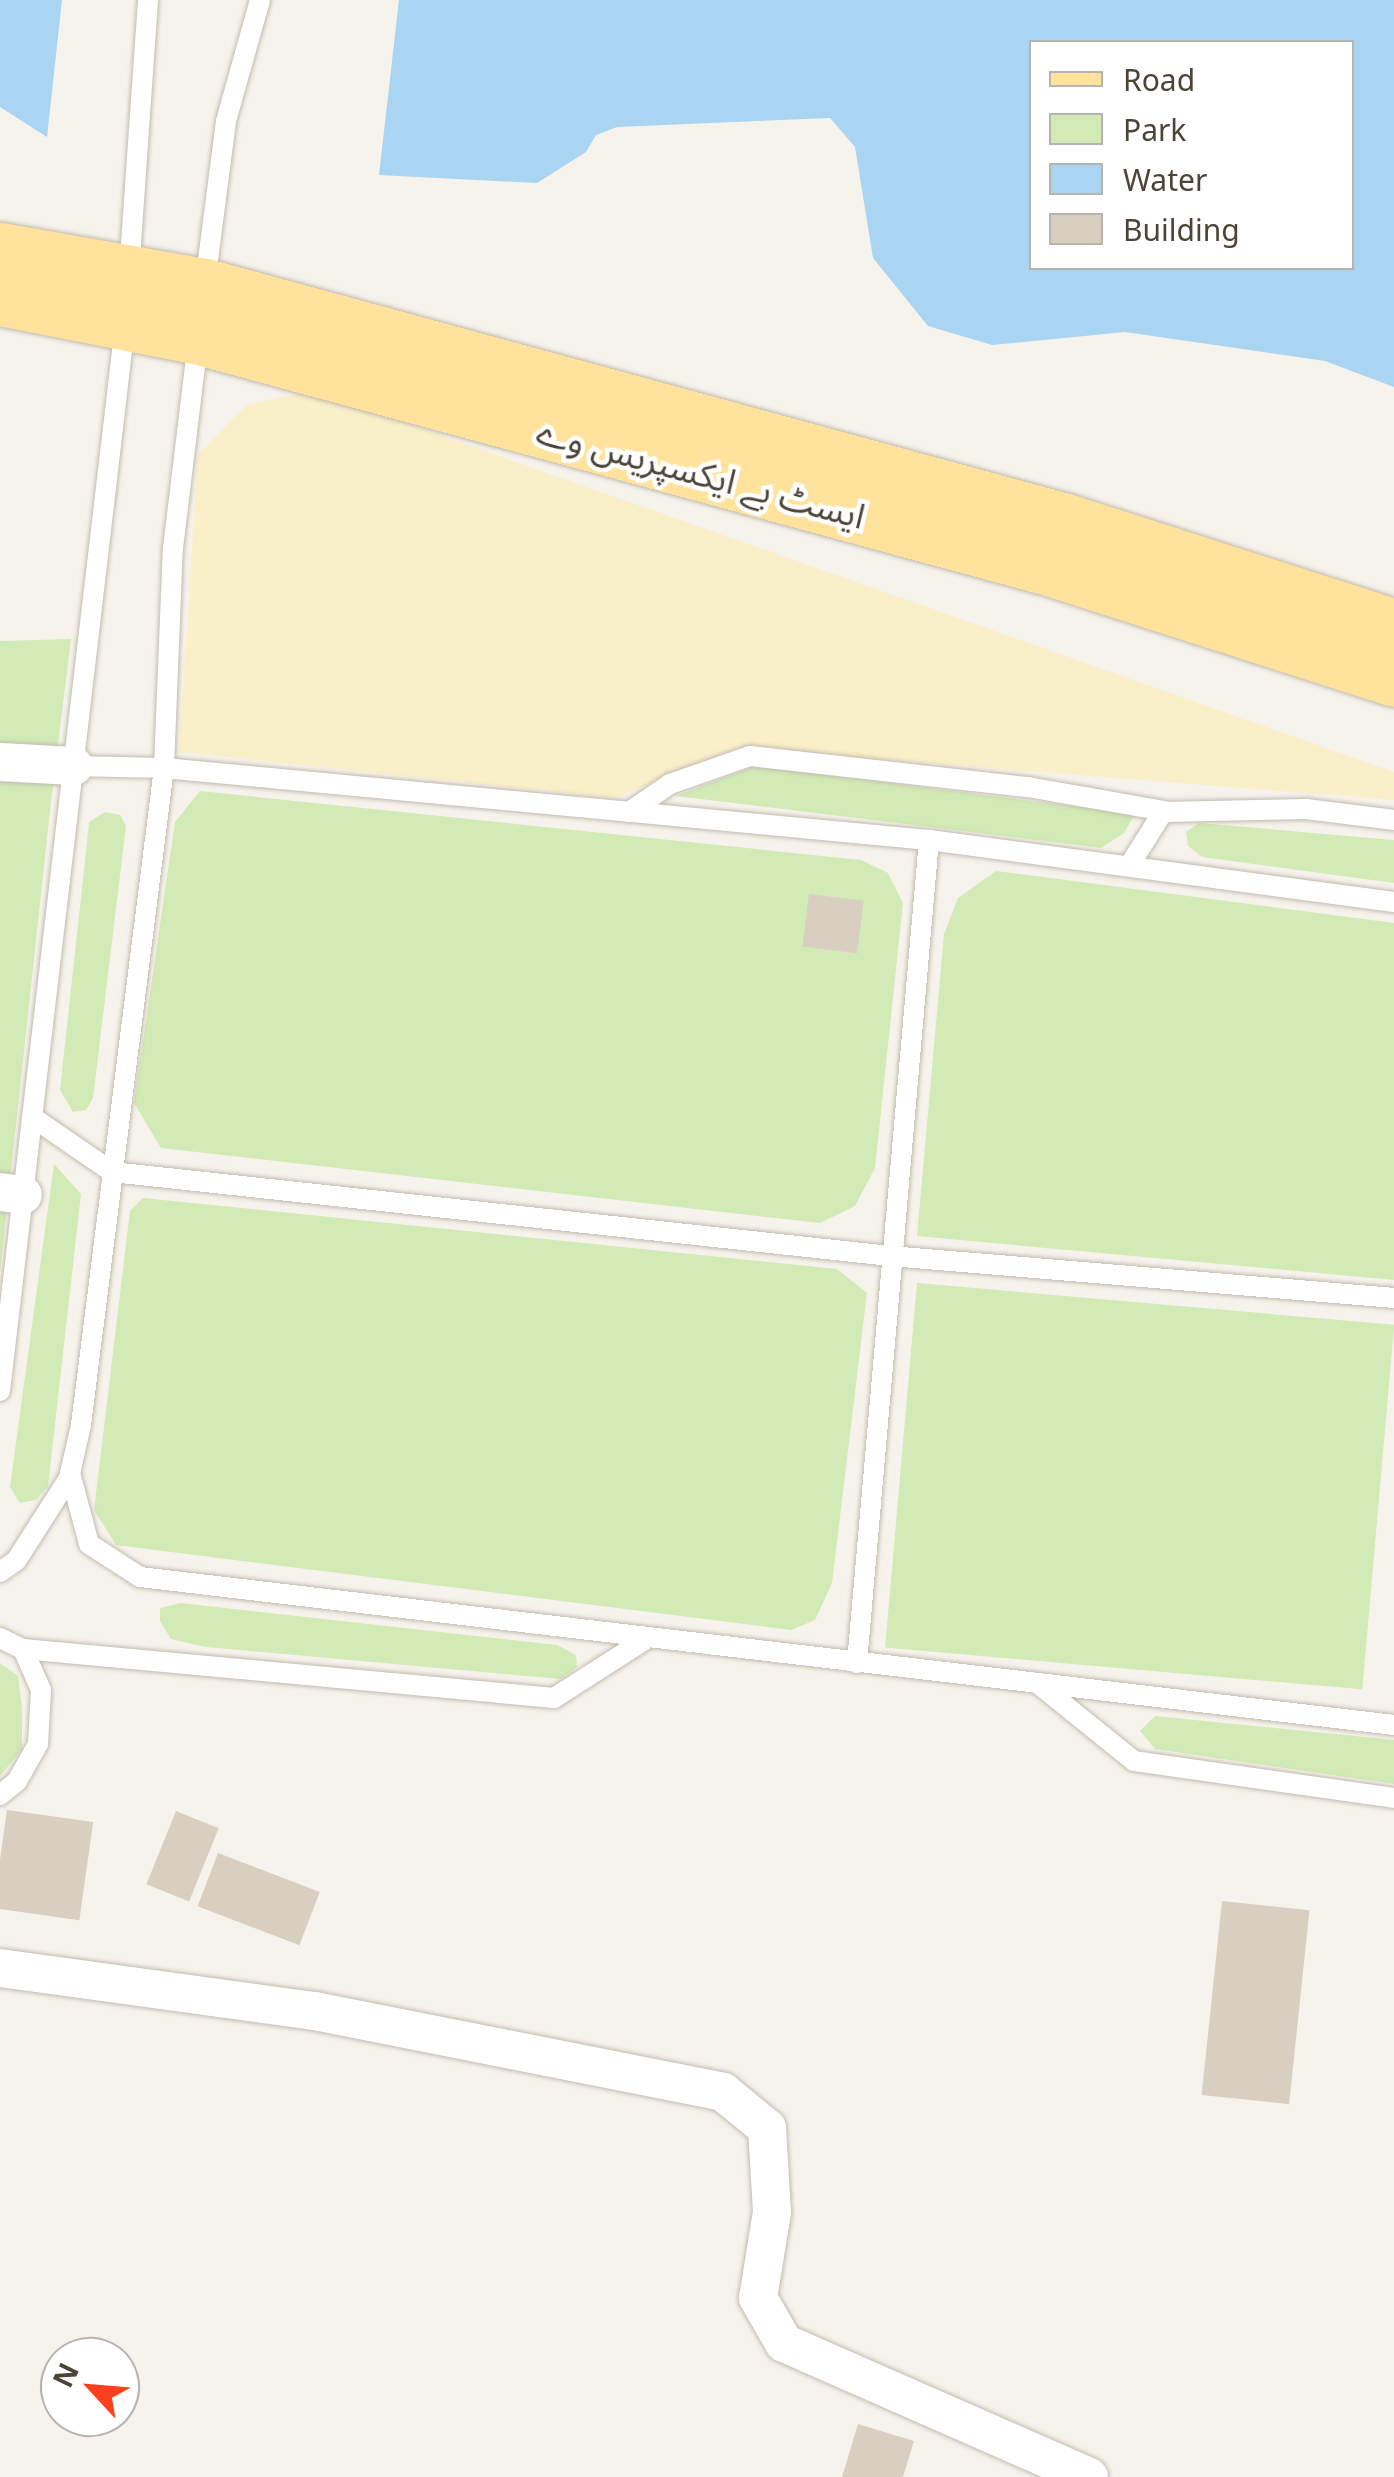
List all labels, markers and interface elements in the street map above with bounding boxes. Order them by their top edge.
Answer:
legend [1029,40,1354,270]
text: Road [1123,59,1195,100]
text: Park [1123,109,1186,150]
text: Water [1123,159,1207,200]
text: Building [1123,209,1240,250]
street label: ایسٹ بے ایکسپریس وے [532,409,870,537]
north arrow [40,2337,140,2437]
text: N [43,2356,87,2393]

